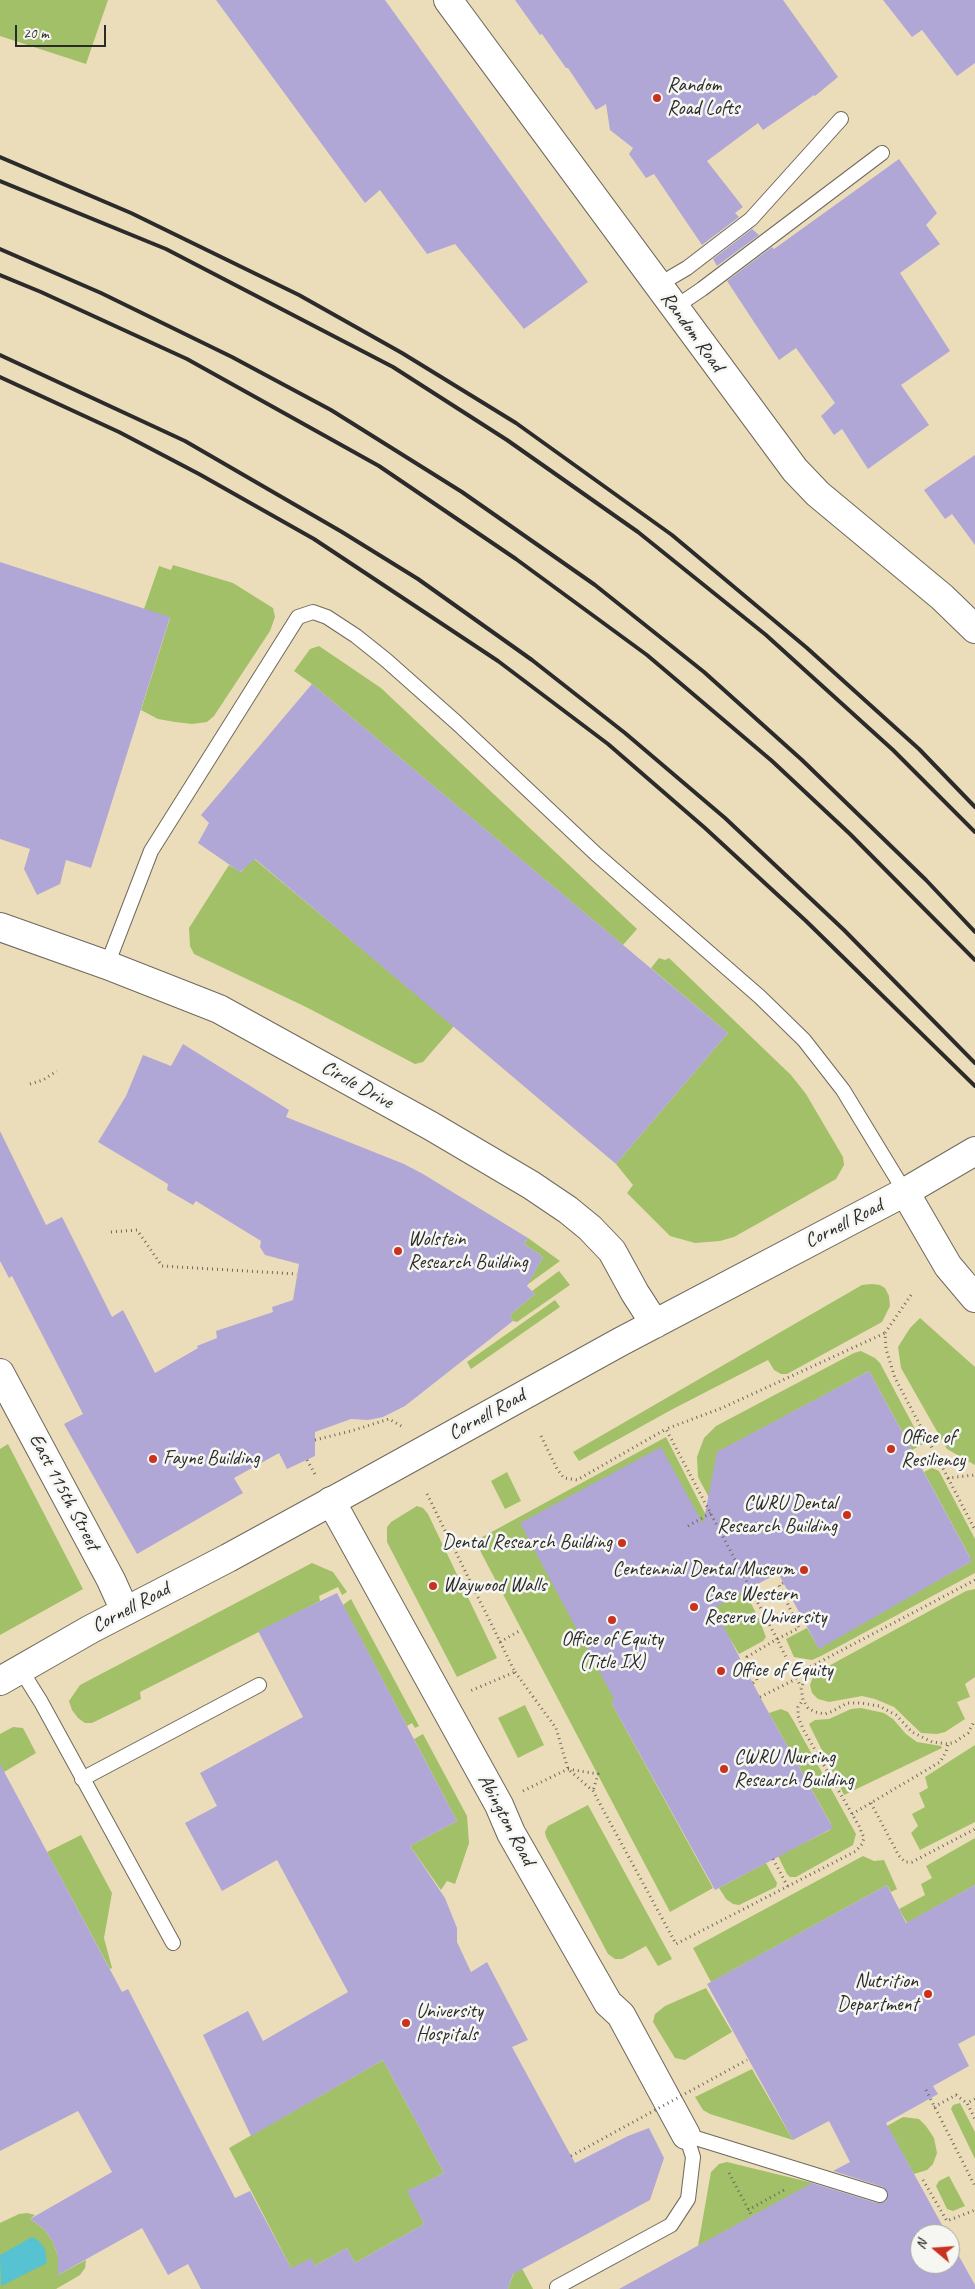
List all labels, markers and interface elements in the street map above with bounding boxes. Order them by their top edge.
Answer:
scale bar [18,15,109,47]
text: 20 m [23,24,49,43]
place label: Random Road Lofts [667,74,739,121]
marker: Random Road Lofts [651,92,663,104]
street label: Random Road [655,287,729,377]
street label: Circle Drive [317,1056,397,1114]
street label: Cornell Road [801,1194,887,1254]
place label: Wolstein Research Building [408,1228,528,1275]
marker: Wolstein Research Building [392,1245,404,1257]
street label: Cornell Road [444,1384,530,1446]
place label: Office of Resiliency [901,1426,965,1473]
street label: East 115th Street [23,1430,105,1554]
marker: Office of Resiliency [885,1443,897,1455]
place label: Fayne Building [163,1447,260,1471]
marker: Fayne Building [147,1453,159,1465]
place label: CWRU Dental Research Building [717,1492,837,1539]
marker: CWRU Dental Research Building [841,1509,853,1521]
place label: Dental Research Building [442,1531,612,1555]
marker: Dental Research Building [616,1537,628,1549]
place label: Centennial Dental Museum [613,1558,794,1582]
marker: Centennial Dental Museum [798,1564,810,1576]
place label: Waywood Walls [443,1574,546,1598]
street label: Cornell Road [88,1578,174,1638]
marker: Waywood Walls [427,1580,439,1592]
place label: Case Western Reserve University [704,1583,826,1630]
marker: Case Western Reserve University [688,1601,700,1613]
marker: Office of Equity (Title IX) [606,1614,618,1626]
place label: Office of Equity (Title IX) [561,1628,663,1675]
place label: Office of Equity [731,1659,833,1683]
marker: Office of Equity [715,1665,727,1677]
place label: CWRU Nursing Research Building [734,1746,854,1793]
marker: CWRU Nursing Research Building [718,1763,730,1775]
street label: Abington Road [472,1770,540,1870]
place label: Nutrition Department [837,1970,918,2017]
marker: Nutrition Department [922,1988,934,2000]
place label: University Hospitals [416,2000,483,2047]
marker: University Hospitals [400,2017,412,2029]
north arrow [910,2224,960,2274]
text: N [912,2238,931,2251]

